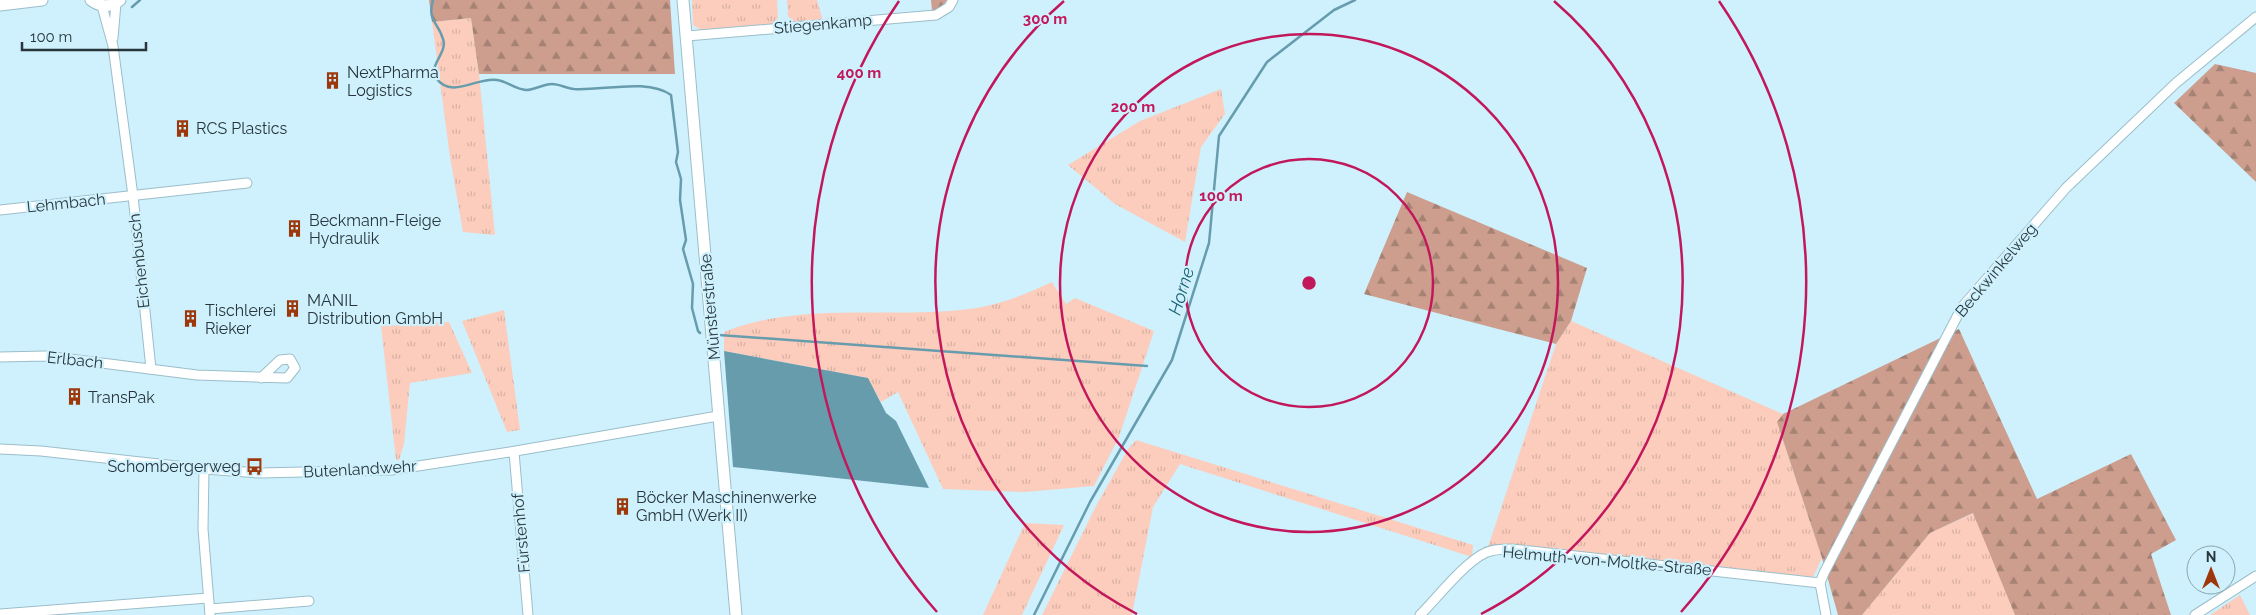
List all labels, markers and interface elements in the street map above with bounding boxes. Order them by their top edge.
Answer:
street label: Stiegenkamp [773,10,873,38]
text: 300 m [1023,10,1067,28]
scale bar [22,20,146,52]
text: 100 m [30,28,72,46]
place label: NextPharma Logistics [347,63,439,100]
text: 400 m [837,64,881,82]
building icon: NextPharma Logistics [323,71,343,91]
text: 200 m [1111,98,1155,116]
building icon: RCS Plastics [172,118,192,138]
place label: RCS Plastics [196,119,288,138]
text: 100 m [1199,187,1243,205]
street label: Lehmbach [26,189,106,217]
place label: Beckmann-Fleige Hydraulik [309,211,441,248]
street label: Eichenbusch [125,213,153,309]
building icon: Beckmann-Fleige Hydraulik [285,219,305,239]
street label: Beckwinkelweg [1951,219,2041,321]
street label: Münsterstraße [696,253,724,361]
water label: Horne [1164,264,1198,317]
centre of rings [1300,274,1318,292]
place label: MANIL Distribution GmbH [307,291,443,328]
building icon: MANIL Distribution GmbH [283,299,303,319]
place label: Tischlerei Rieker [205,301,276,338]
building icon: Tischlerei Rieker [181,309,201,329]
street label: Erlbach [46,348,104,372]
building icon: TransPak [64,387,84,407]
place label: TransPak [88,388,155,407]
bus stop icon: Schombergerweg [245,456,265,476]
place label: Schombergerweg [107,457,241,476]
street label: Butenlandwehr [303,457,418,481]
place label: Böcker Maschinenwerke GmbH (Werk II) [636,488,817,525]
street label: Fürstenhof [508,492,534,574]
building icon: Böcker Maschinenwerke GmbH (Werk II) [612,496,632,516]
street label: Helmuth-von-Moltke-Straße [1502,542,1712,580]
north arrow [2186,545,2236,595]
text: N [2206,549,2216,565]

